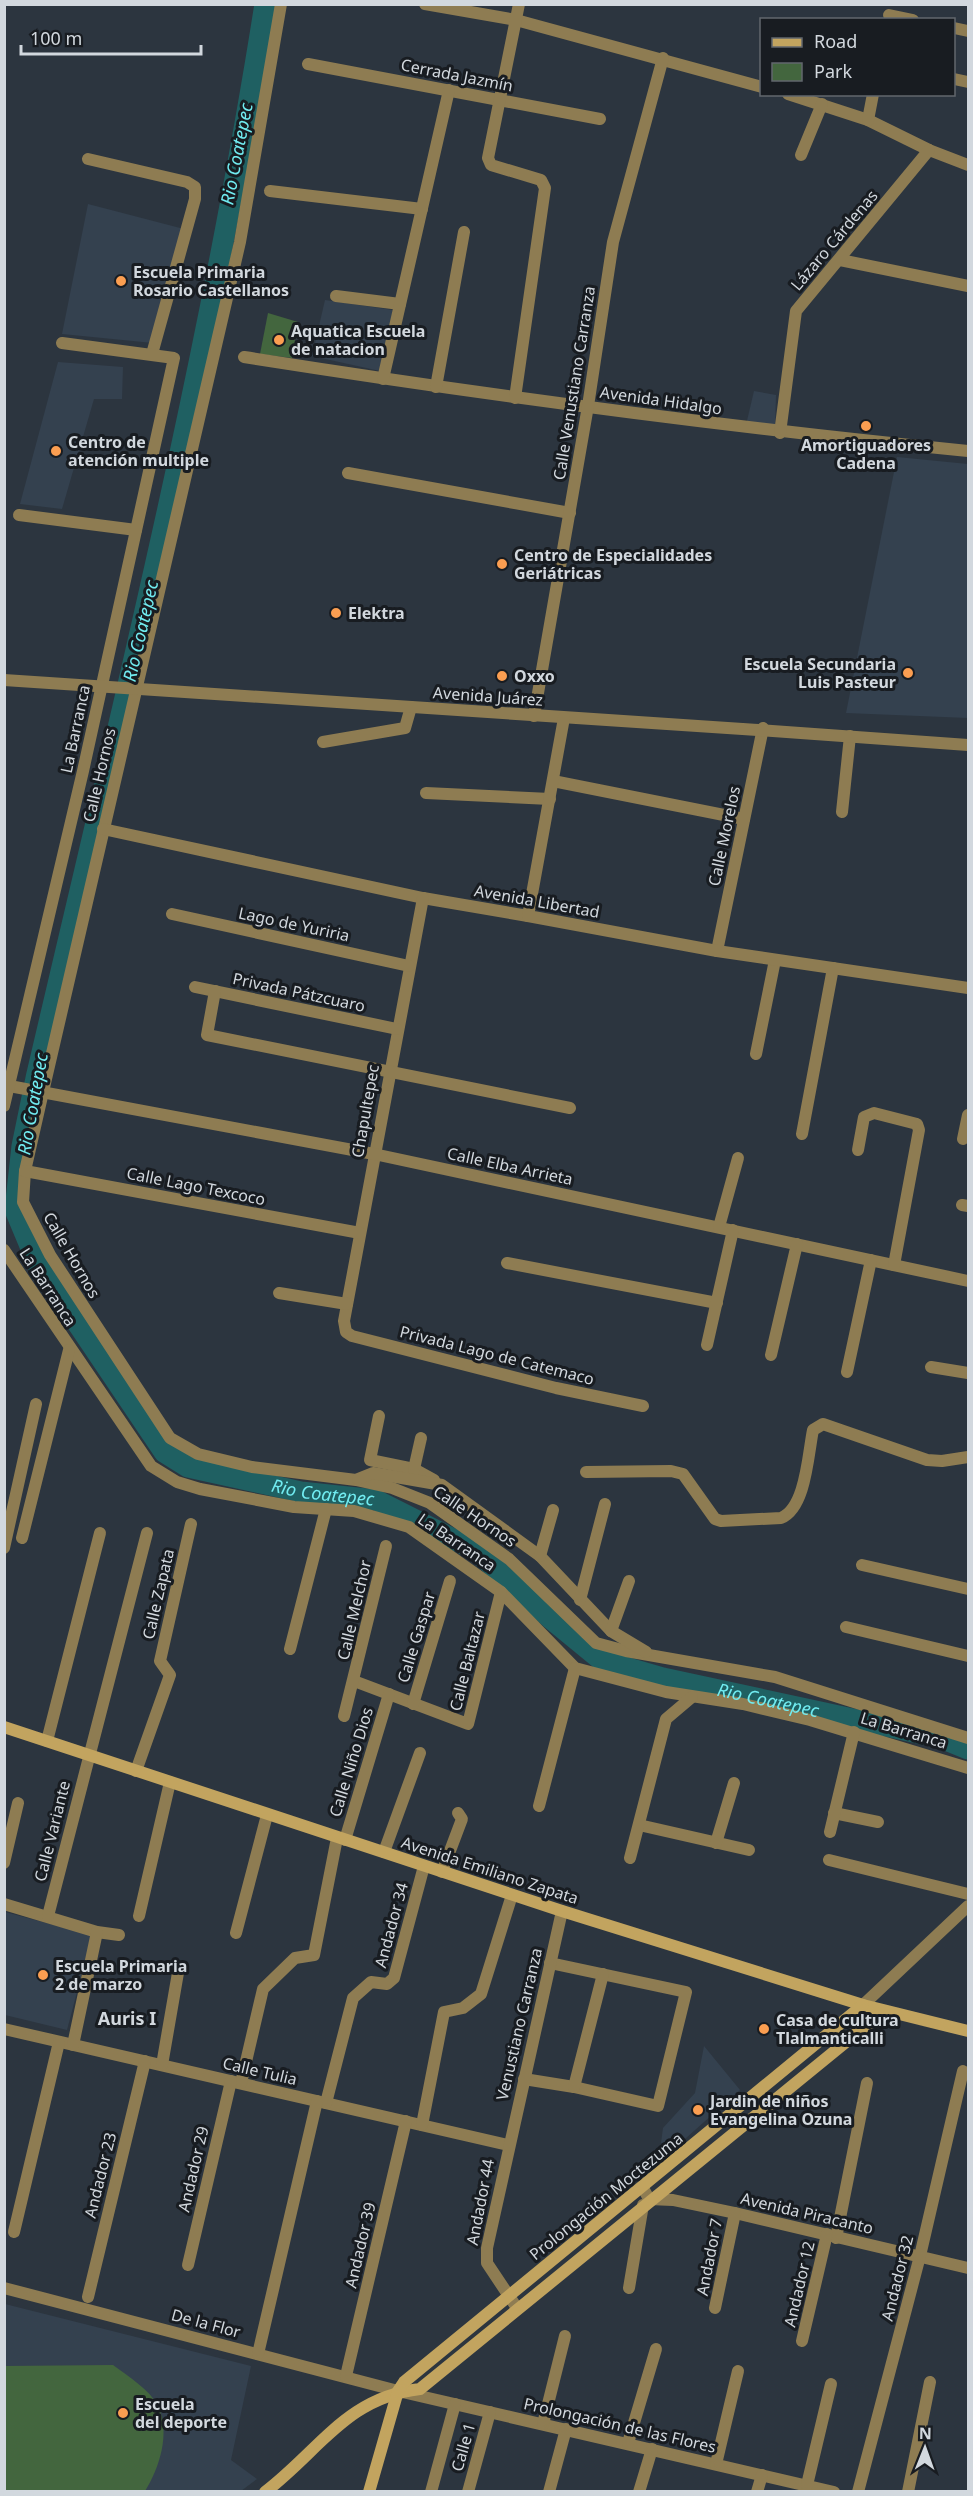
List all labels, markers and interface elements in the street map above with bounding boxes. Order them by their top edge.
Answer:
scale bar [21,18,201,56]
legend [760,18,955,96]
text: 100 m [30,26,82,50]
text: Road [814,29,857,53]
street label: Cerrada Jazmín [399,53,515,97]
text: Park [814,59,852,83]
water label: Rio Coatepec [214,100,258,207]
street label: Lázaro Cárdenas [785,185,883,295]
place label: Escuela Primaria Rosario Castellanos [133,261,289,301]
marker: Escuela Primaria Rosario Castellanos [114,274,128,288]
street label: Calle Venustiano Carranza [548,284,600,482]
place label: Aquatica Escuela de natacion [291,320,425,360]
marker: Aquatica Escuela de natacion [272,333,286,347]
street label: Avenida Hidalgo [599,381,723,419]
marker: Amortiguadores Cadena [859,419,873,433]
place label: Centro de atención multiple [68,431,209,471]
place label: Amortiguadores Cadena [801,434,931,474]
marker: Centro de atención multiple [49,444,63,458]
place label: Centro de Especialidades Geriátricas [514,544,712,584]
marker: Centro de Especialidades Geriátricas [495,557,509,571]
water label: Rio Coatepec [117,577,164,684]
place label: Elektra [348,602,405,624]
marker: Elektra [329,606,343,620]
place label: Escuela Secundaria Luis Pasteur [744,653,896,693]
place label: Oxxo [514,665,555,687]
marker: Escuela Secundaria Luis Pasteur [901,666,915,680]
marker: Oxxo [495,669,509,683]
street label: Avenida Juárez [432,681,544,711]
street label: La Barranca [55,683,95,775]
street label: Calle Hornos [77,726,121,824]
street label: Calle Morelos [703,784,745,888]
street label: Avenida Libertad [473,879,601,923]
street label: Lago de Yuriria [236,901,352,947]
street label: Privada Pátzcuaro [231,967,367,1017]
water label: Rio Coatepec [11,1050,53,1157]
street label: Chapultepec [346,1062,384,1159]
street label: Calle Elba Arrieta [445,1142,575,1190]
street label: Calle Lago Texcoco [125,1162,267,1210]
street label: Calle Hornos [38,1208,106,1302]
street label: La Barranca [14,1244,82,1330]
street label: Privada Lago de Catemaco [397,1320,597,1390]
water label: Rio Coatepec [269,1473,376,1511]
street label: Calle Hornos [429,1480,521,1552]
street label: La Barranca [414,1508,500,1576]
street label: Calle Zapata [137,1547,179,1641]
street label: Calle Melchor [332,1557,376,1662]
street label: Calle Gaspar [392,1588,440,1685]
street label: Calle Baltazar [444,1609,490,1713]
water label: Rio Coatepec [715,1677,822,1722]
street label: Calle Niño Dios [324,1704,378,1820]
street label: La Barranca [858,1706,950,1754]
street label: Calle Variante [29,1778,75,1884]
street label: Avenida Emiliano Zapata [399,1831,581,1909]
street label: Andador 34 [369,1880,413,1970]
street label: Venustiano Carranza [491,1946,547,2102]
place label: Escuela Primaria 2 de marzo [55,1955,187,1995]
marker: Escuela Primaria 2 de marzo [36,1968,50,1982]
district label: Auris I [98,2006,156,2030]
place label: Casa de cultura Tlalmanticalli [776,2009,899,2049]
marker: Casa de cultura Tlalmanticalli [757,2022,771,2036]
street label: Calle Tulia [221,2052,299,2090]
place label: Jardin de niños Evangelina Ozuna [708,2090,852,2130]
marker: Jardin de niños Evangelina Ozuna [691,2103,705,2117]
street label: Andador 29 [172,2124,214,2214]
street label: Prolongación Moctezuma [525,2127,687,2265]
street label: Andador 23 [79,2130,121,2220]
street label: Andador 44 [461,2157,499,2247]
street label: Avenida Piracanto [739,2187,875,2239]
street label: Andador 39 [339,2200,381,2290]
street label: Andador 7 [691,2216,727,2298]
street label: Andador 32 [876,2233,918,2323]
street label: Andador 12 [778,2239,820,2329]
street label: De la Flor [169,2303,243,2343]
street label: Prolongación de las Flores [522,2392,718,2458]
place label: Escuela del deporte [135,2393,227,2433]
marker: Escuela del deporte [116,2406,130,2420]
north arrow [895,2418,955,2478]
street label: Calle 1 [446,2420,480,2474]
text: N [919,2422,932,2444]

